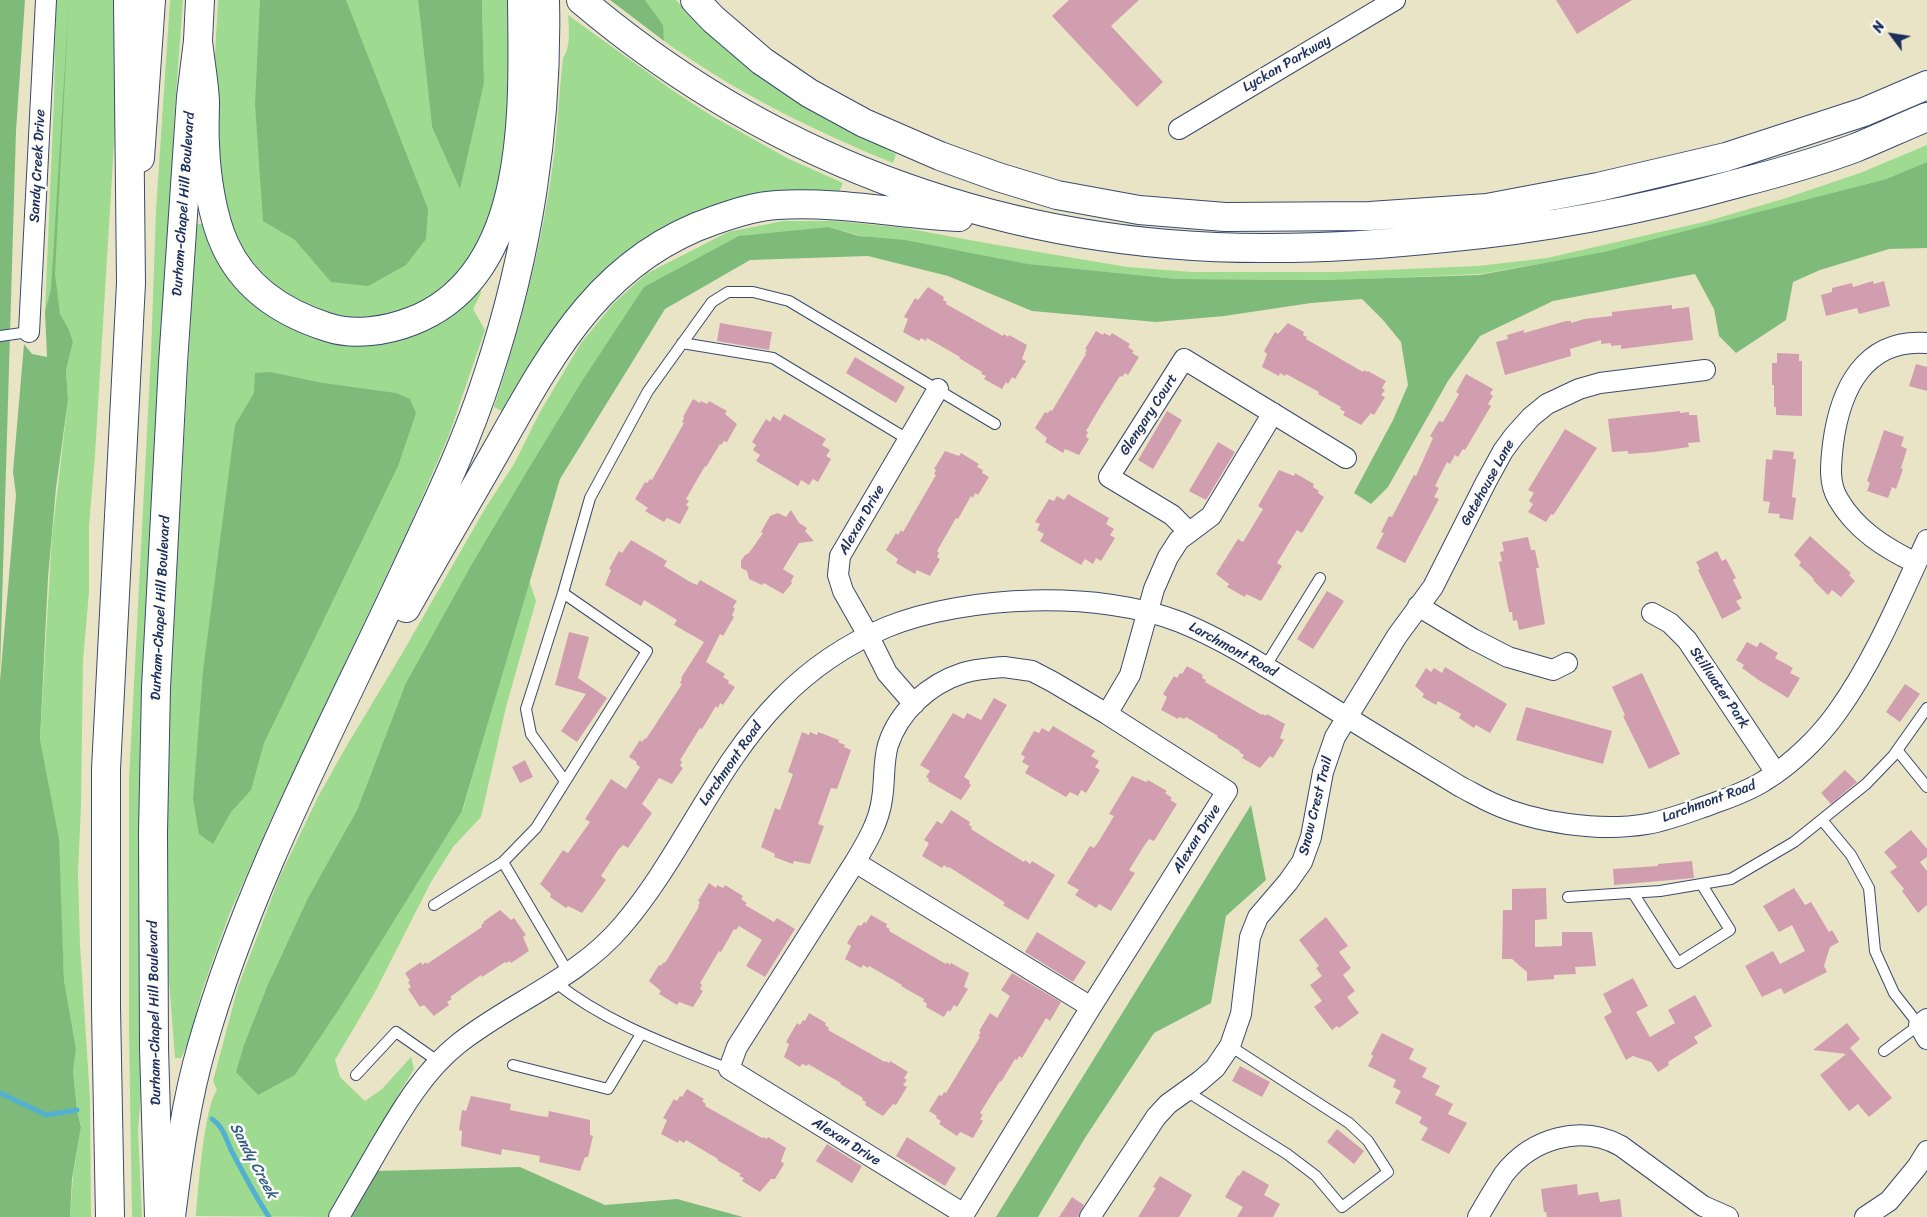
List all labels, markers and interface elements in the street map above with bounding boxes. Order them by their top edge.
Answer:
north arrow [1867,10,1917,60]
text: N [1865,16,1892,38]
street label: Lyckan Parkway [1240,32,1334,96]
street label: Sandy Creek Drive [27,109,49,223]
street label: Durham-Chapel Hill Boulevard [169,111,199,297]
street label: Glengary Court [1117,371,1181,459]
street label: Gatehouse Lane [1457,437,1519,529]
street label: Alexan Drive [835,482,889,558]
street label: Durham-Chapel Hill Boulevard [148,515,174,701]
street label: Larchmont Road [1186,619,1280,681]
street label: Stillwater Park [1686,644,1752,732]
street label: Larchmont Road [696,719,766,809]
street label: Snow Crest Trail [1296,755,1336,857]
street label: Larchmont Road [1660,777,1758,827]
street label: Alexan Drive [1169,802,1225,876]
street label: Durham-Chapel Hill Boulevard [145,920,165,1106]
street label: Alexan Drive [809,1114,883,1170]
water label: Sandy Creek [225,1120,281,1202]

